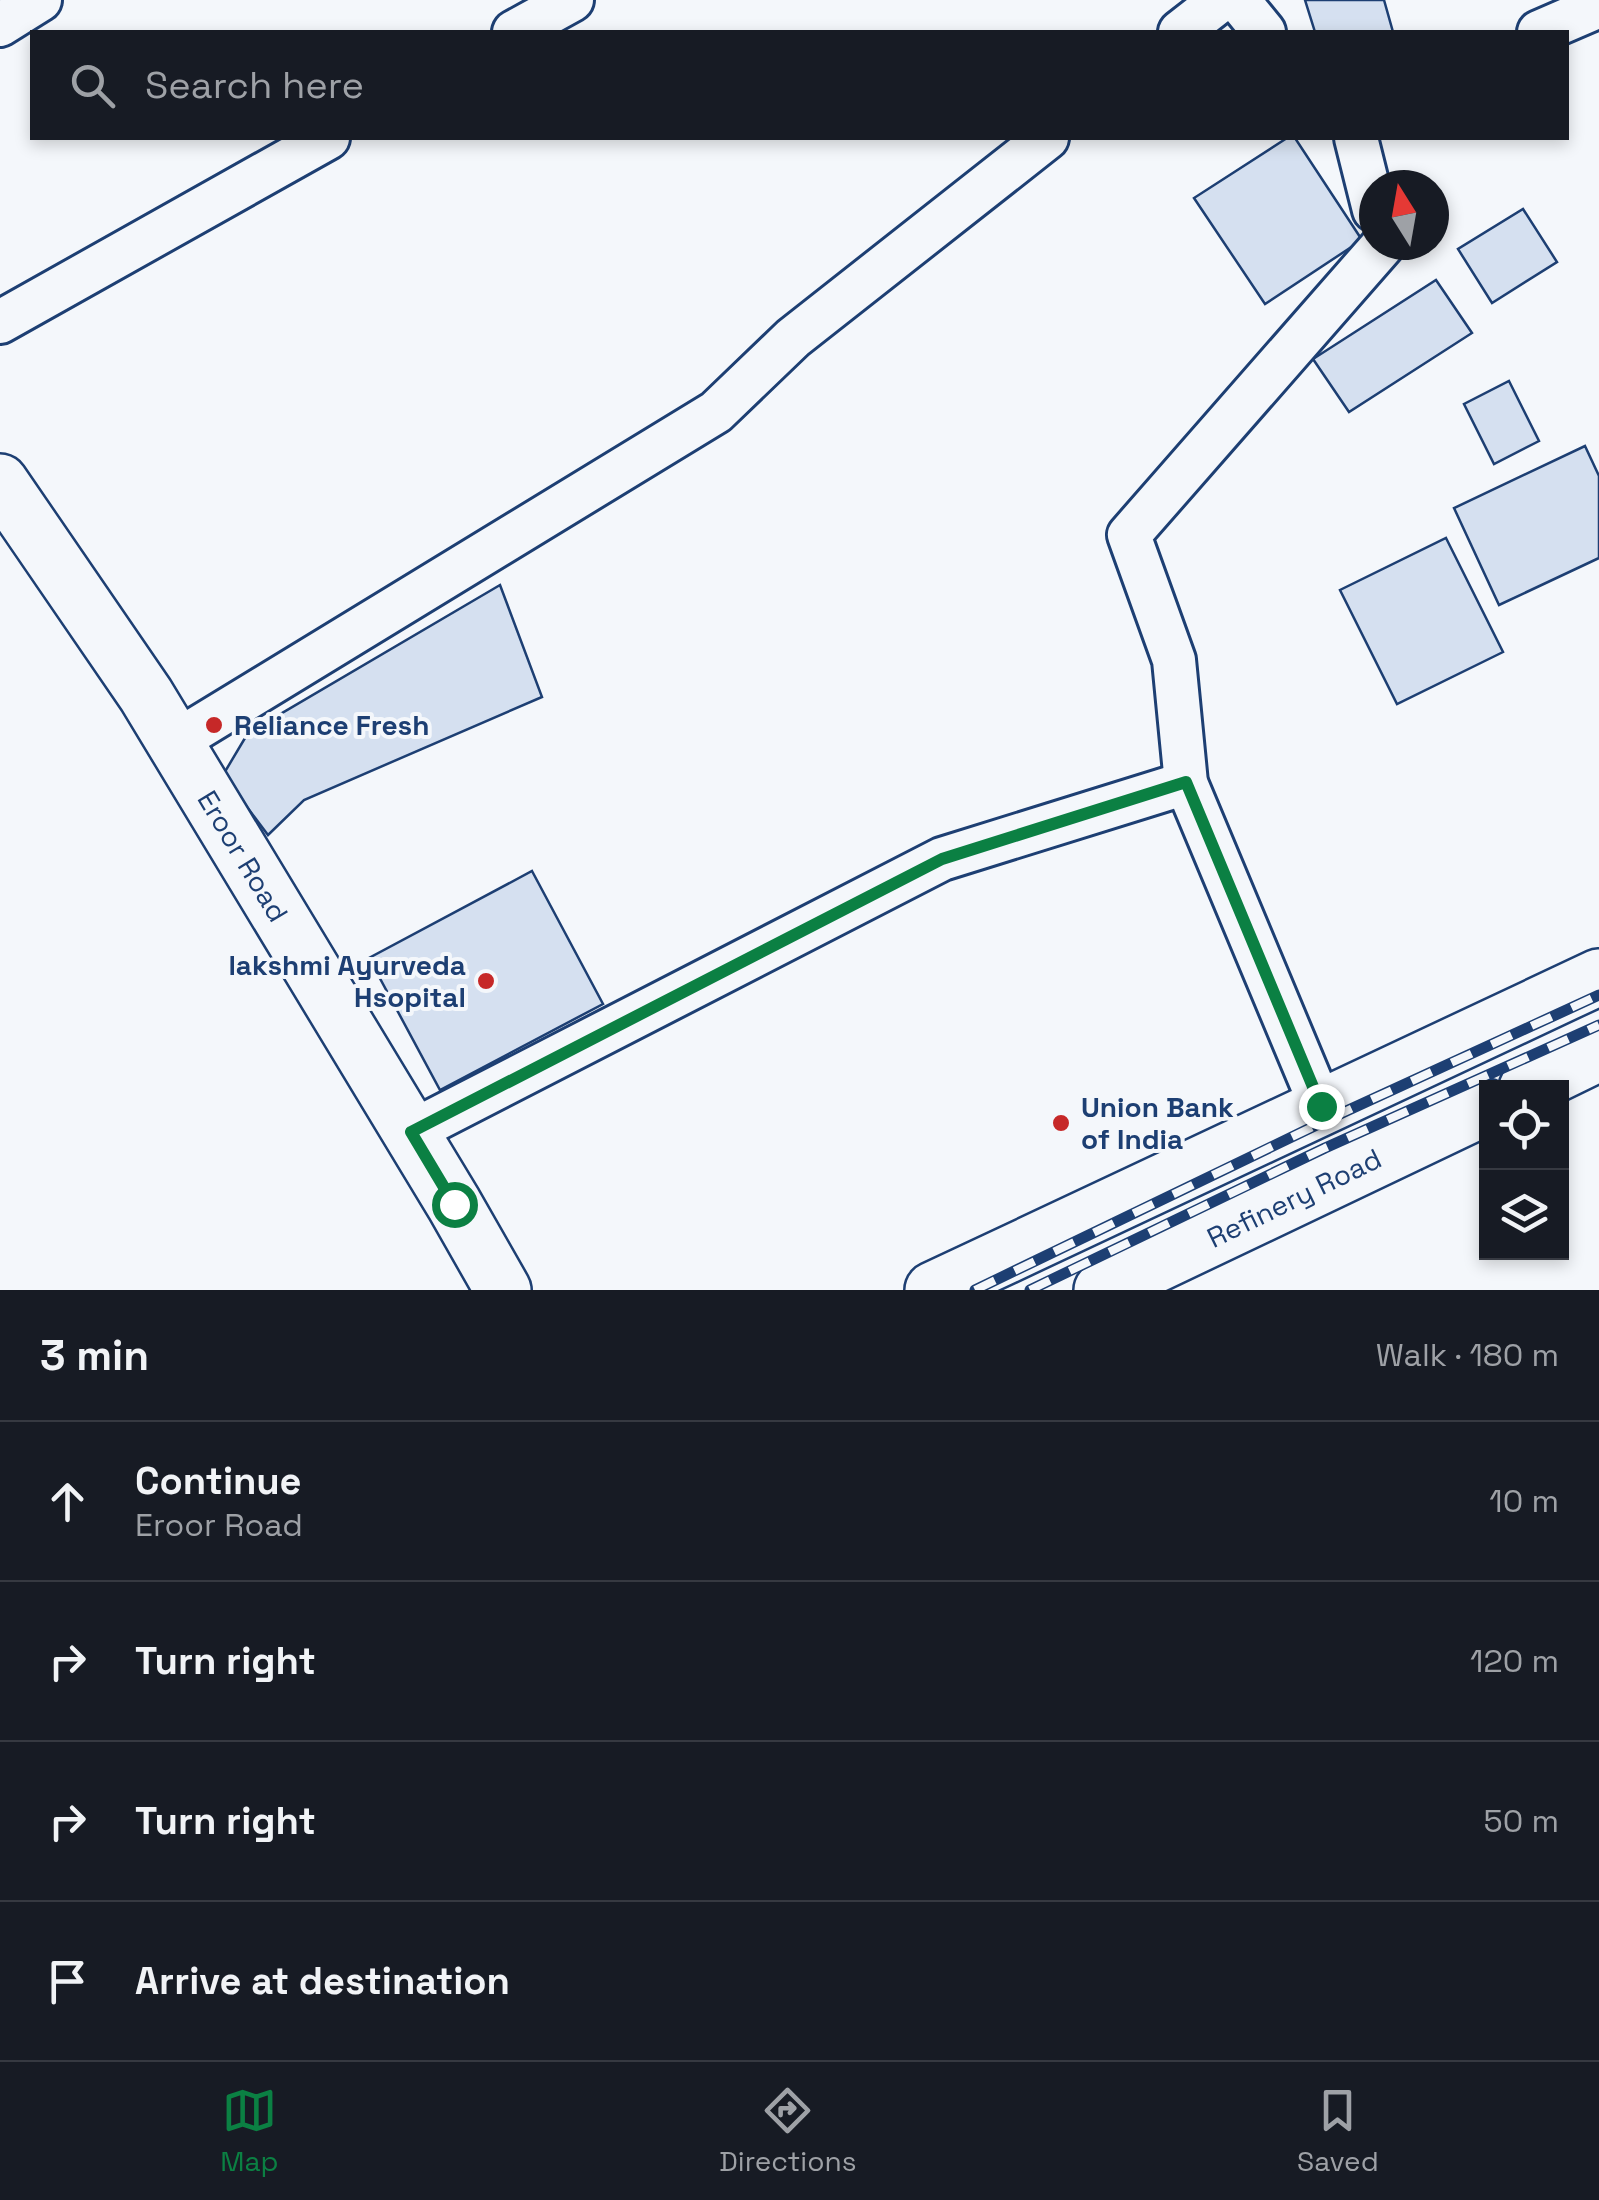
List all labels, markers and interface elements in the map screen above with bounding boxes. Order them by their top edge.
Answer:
search box [30,30,1569,140]
icon: search [65,58,120,113]
text: Search here [145,61,364,109]
north arrow [1359,170,1449,260]
place label: Reliance Fresh [234,707,429,743]
marker: Reliance Fresh [203,714,225,736]
street label: Eroor Road [190,784,296,928]
place label: lakshmi Ayurveda Hsopital [228,947,466,1015]
marker: lakshmi Ayurveda Hsopital [475,970,497,992]
map controls [1479,1080,1569,1260]
button: locate [1479,1080,1569,1170]
route end [1299,1084,1345,1130]
place label: Union Bank of India [1081,1089,1234,1157]
marker: Union Bank of India [1050,1112,1072,1134]
street label: Refinery Road [1201,1140,1387,1256]
button: layers [1479,1170,1569,1260]
route start [432,1182,478,1228]
text: 3 min [40,1329,149,1382]
text: Walk · 180 m [1376,1335,1559,1375]
text: Continue [135,1457,301,1505]
icon: ahead [40,1474,95,1529]
text: 10 m [1489,1481,1559,1521]
text: Eroor Road [135,1505,303,1545]
icon: right [40,1634,95,1689]
text: Turn right [135,1637,316,1685]
text: 120 m [1470,1641,1559,1681]
icon: right [40,1794,95,1849]
text: Turn right [135,1797,316,1845]
text: 50 m [1484,1801,1559,1841]
icon: arrive [40,1954,95,2009]
text: Arrive at destination [135,1957,510,2005]
tab: Map [220,2083,279,2179]
tab: Directions [719,2083,856,2179]
tab: Saved [1297,2083,1379,2179]

